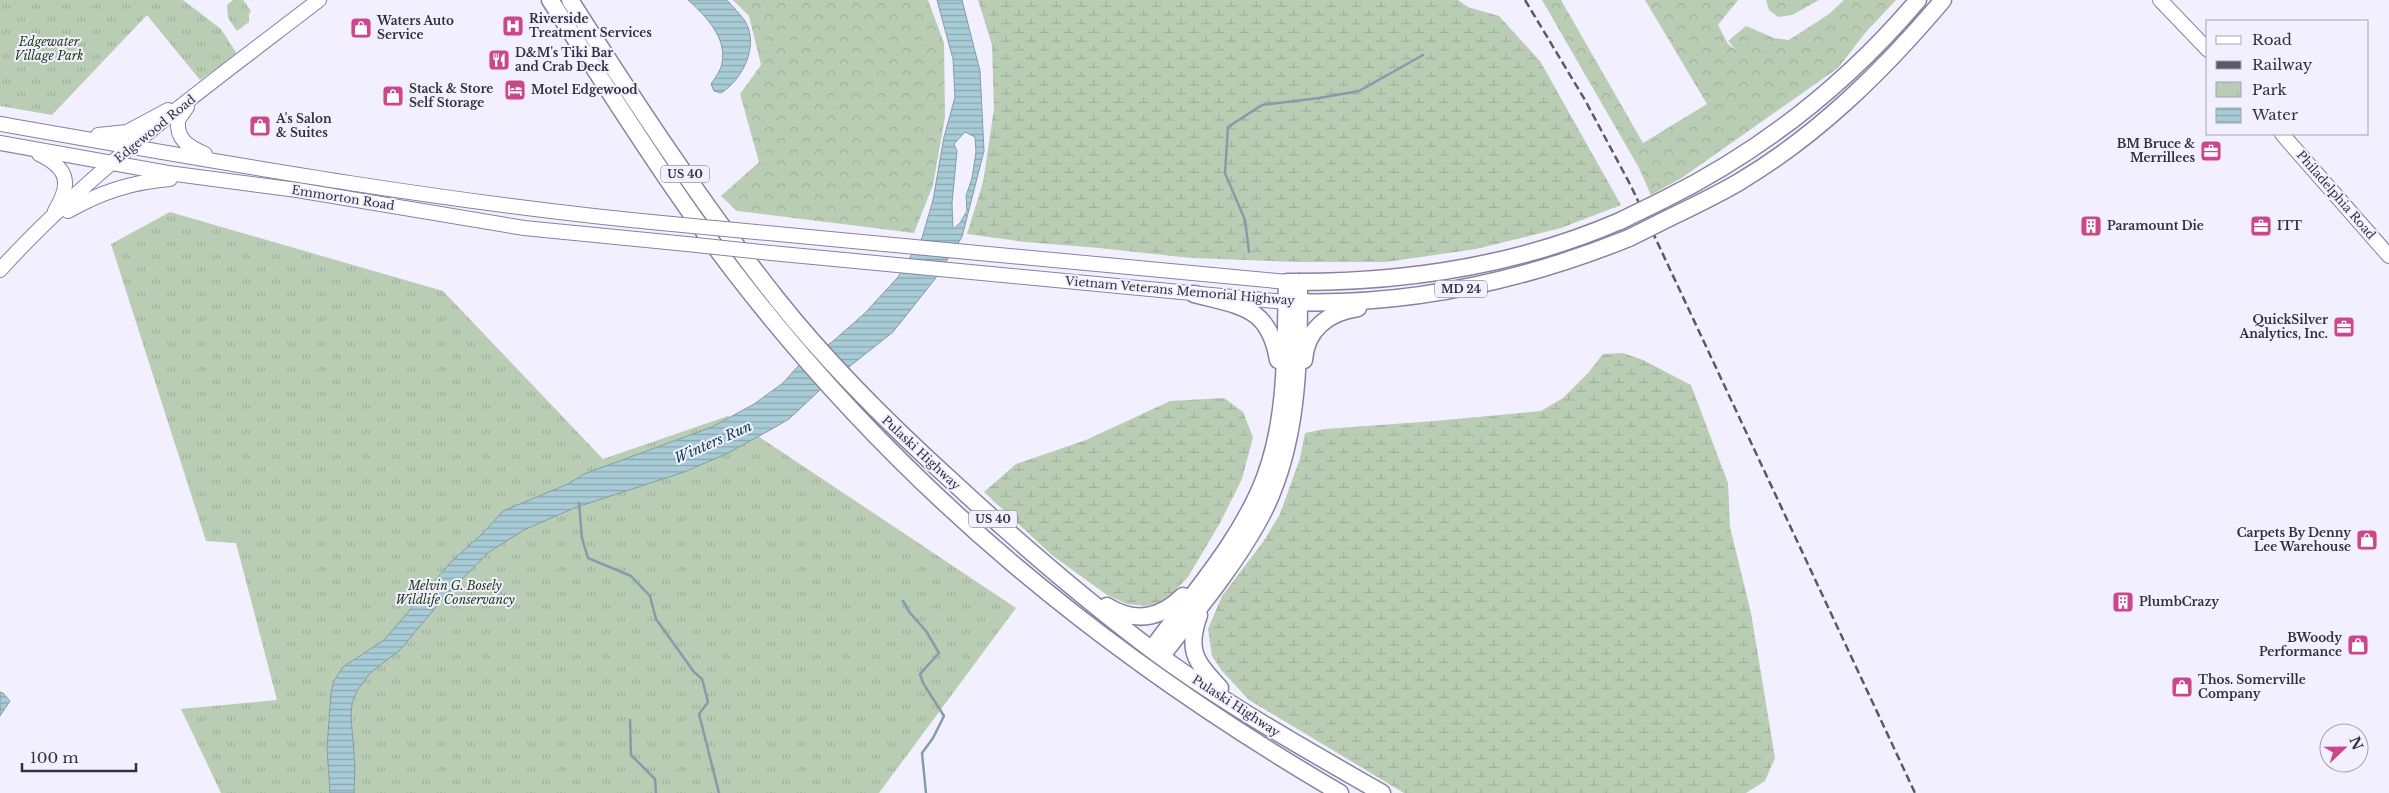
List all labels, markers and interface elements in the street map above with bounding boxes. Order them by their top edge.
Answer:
place label: Riverside Treatment Services [529,11,652,40]
place label: Waters Auto Service [376,13,454,42]
hospital icon: Riverside Treatment Services [501,14,525,38]
shop icon: Waters Auto Service [349,16,373,40]
legend [2206,20,2369,135]
text: Road [2252,30,2292,49]
park label: Edgewater Village Park [15,34,83,63]
place label: D&M's Tiki Bar and Crab Deck [515,45,613,74]
restaurant icon: D&M's Tiki Bar and Crab Deck [487,48,511,72]
text: Railway [2252,55,2313,74]
hotel icon: Motel Edgewood [503,78,527,102]
text: Park [2252,80,2288,99]
place label: Stack & Store Self Storage [409,81,493,110]
place label: Motel Edgewood [531,82,638,97]
shop icon: Stack & Store Self Storage [381,84,405,108]
street label: Edgewood Road [111,91,198,166]
text: Water [2251,105,2299,124]
place label: A's Salon & Suites [275,111,332,140]
shop icon: A's Salon & Suites [248,114,272,138]
place label: BM Bruce & Merrillees [2117,136,2195,165]
office icon: BM Bruce & Merrillees [2199,139,2223,163]
street label: Philadelphia Road [2294,147,2379,242]
road number: US 40 [661,165,709,182]
street label: Emmorton Road [291,182,396,213]
building icon: Paramount Die [2079,214,2103,238]
office icon: ITT [2249,214,2273,238]
place label: Paramount Die [2107,218,2204,233]
place label: ITT [2277,218,2302,233]
street label: Vietnam Veterans Memorial Highway [1064,273,1296,308]
road number: MD 24 [1435,280,1487,298]
place label: QuickSilver Analytics, Inc. [2238,312,2328,341]
office icon: QuickSilver Analytics, Inc. [2332,315,2356,339]
street label: Pulaski Highway [879,412,964,493]
water label: Winters Run [671,417,755,467]
road number: US 40 [969,510,1017,528]
place label: Carpets By Denny Lee Warehouse [2237,525,2351,554]
shop icon: Carpets By Denny Lee Warehouse [2355,528,2379,552]
park label: Melvin G. Bosely Wildlife Conservancy [395,578,515,607]
building icon: PlumbCrazy [2111,590,2135,614]
place label: PlumbCrazy [2139,594,2219,609]
place label: BWoody Performance [2259,630,2342,659]
shop icon: BWoody Performance [2346,633,2370,657]
street label: Pulaski Highway [1190,672,1283,740]
place label: Thos. Somerville Company [2198,672,2306,701]
shop icon: Thos. Somerville Company [2170,675,2194,699]
north arrow [2319,723,2369,773]
text: N [2345,734,2367,753]
scale bar [22,740,136,772]
text: 100 m [30,748,79,767]

